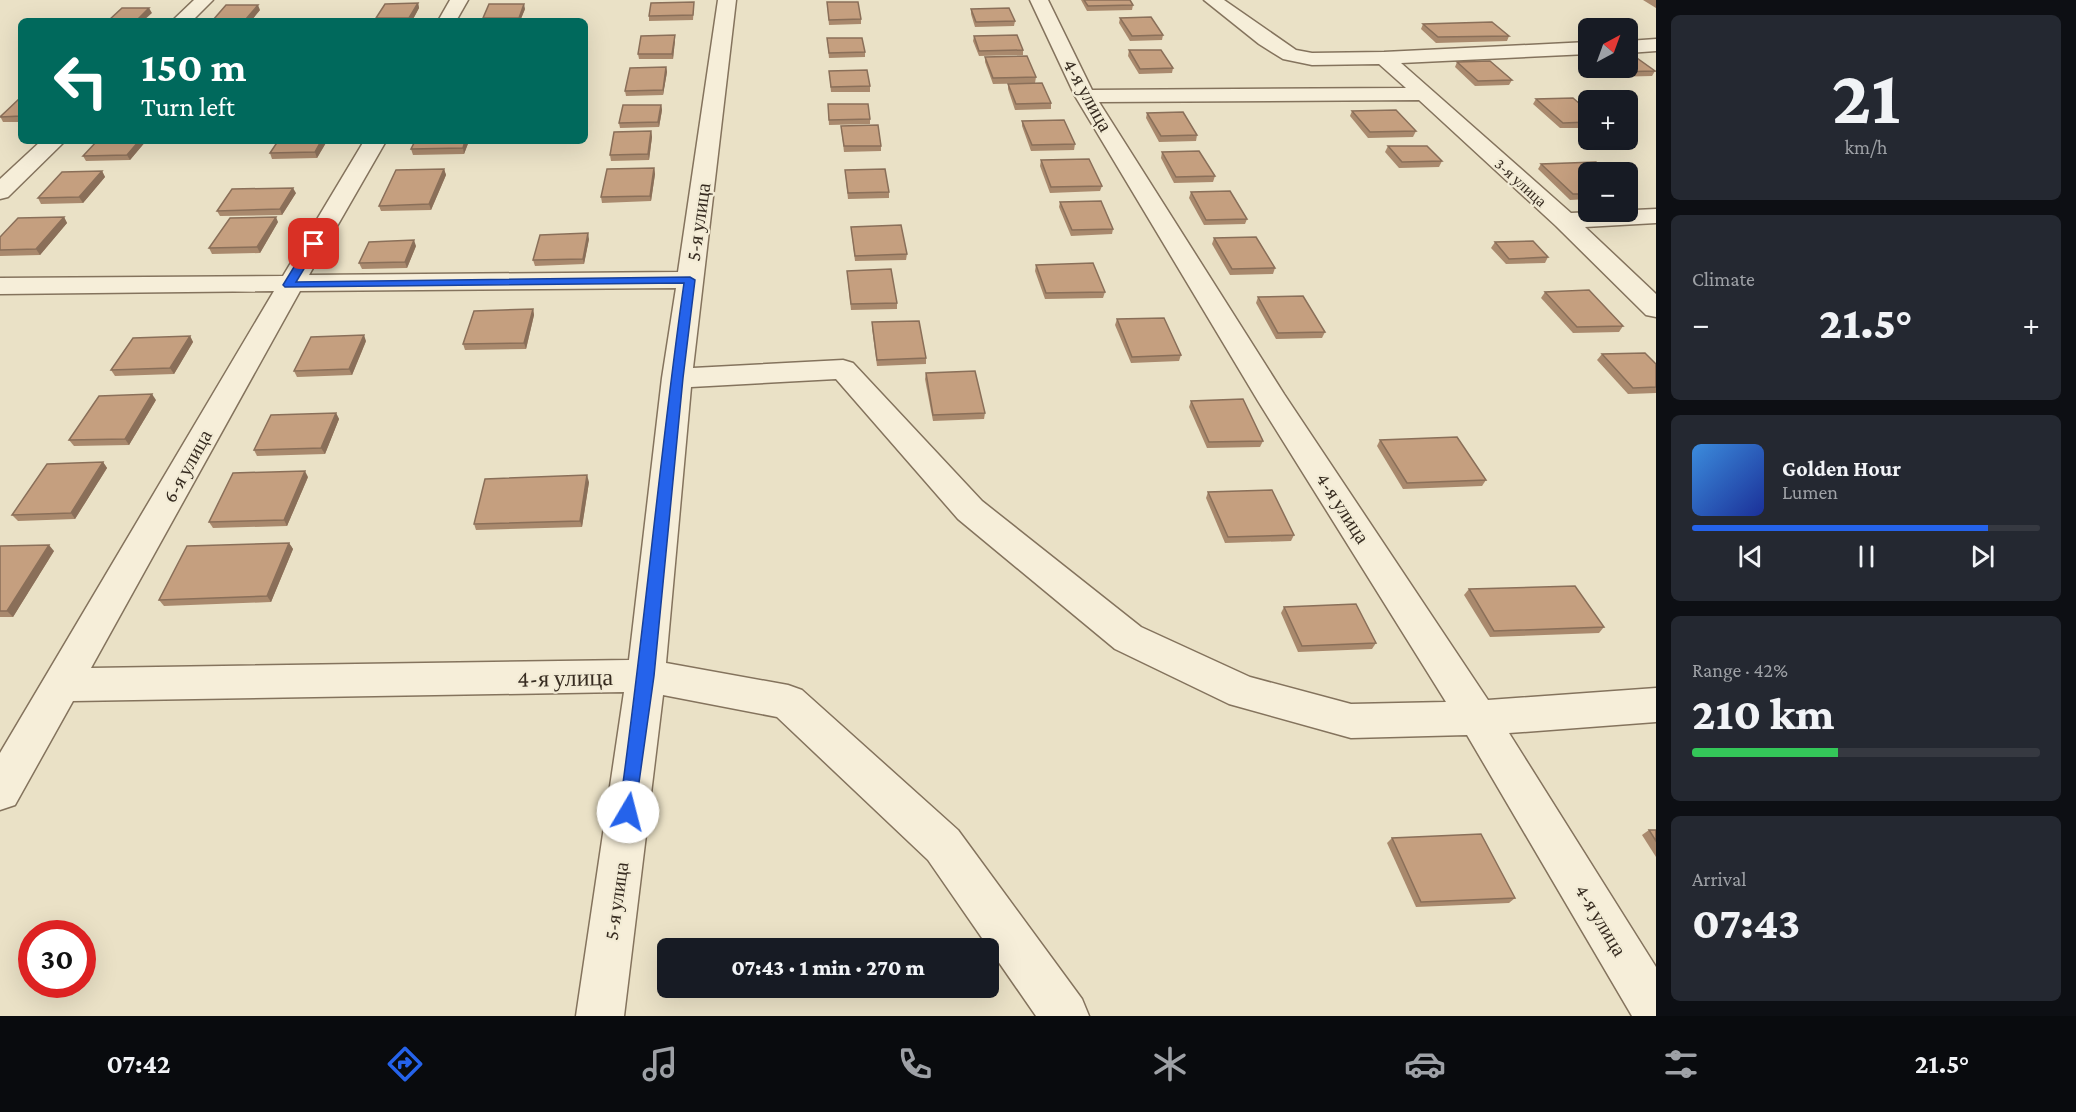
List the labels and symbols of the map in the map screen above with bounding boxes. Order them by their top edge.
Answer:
north arrow [1578,18,1638,78]
street label: 4-я улица [1058,55,1117,136]
street label: 3-я улица [1491,155,1550,211]
street label: 5-я улица [682,181,715,263]
pin [288,218,339,269]
street label: 6-я улица [158,426,217,507]
street label: 4-я улица [1311,469,1374,548]
street label: 4-я улица [517,663,613,692]
position arrow [596,780,660,844]
street label: 5-я улица [600,860,633,942]
street label: 4-я улица [1570,880,1631,960]
speed limit sign: 30 [18,920,96,998]

